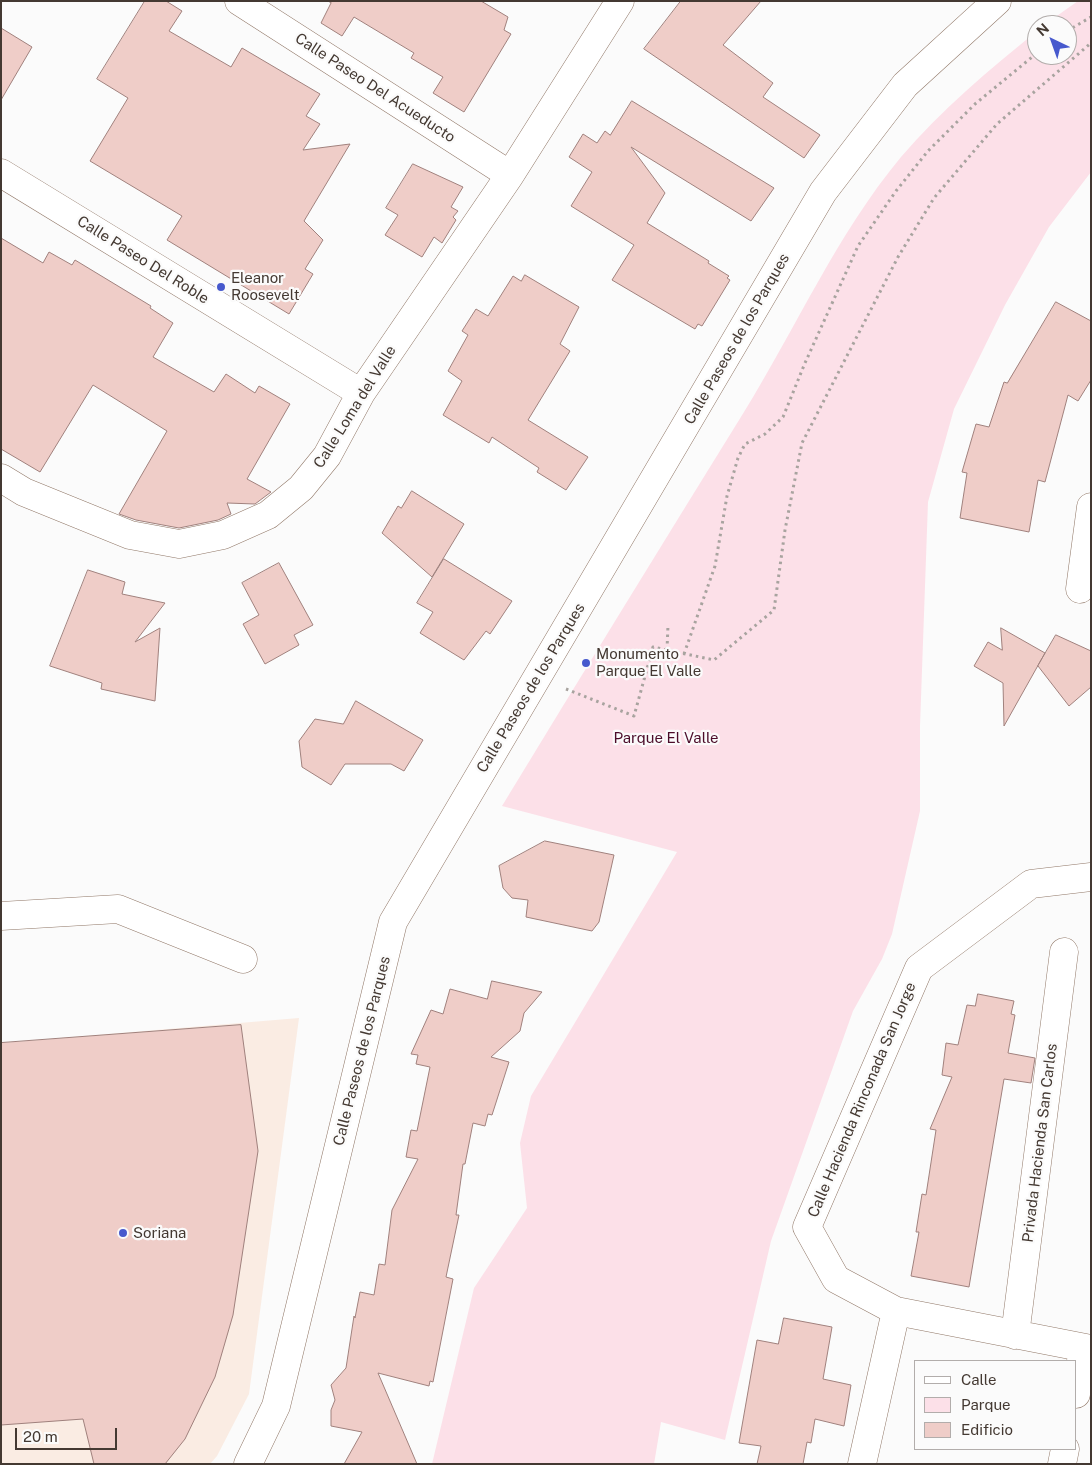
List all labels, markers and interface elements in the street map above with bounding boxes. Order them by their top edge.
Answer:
north arrow [1027,15,1077,65]
text: N [1033,20,1052,39]
street label: Calle Paseo Del Acueducto [291,29,459,147]
street label: Calle Paseo Del Roble [74,212,212,308]
street label: Calle Paseos de los Parques [681,250,793,428]
place label: Eleanor Roosevelt [231,269,299,304]
marker: Eleanor Roosevelt [215,281,227,293]
street label: Calle Loma del Valle [310,342,400,472]
street label: Calle Paseos de los Parques [473,600,589,776]
place label: Monumento Parque El Valle [596,645,701,680]
marker: Monumento Parque El Valle [580,657,592,669]
park label: Parque El Valle [613,729,719,747]
street label: Calle Paseos de los Parques [330,954,394,1148]
street label: Calle Hacienda Rinconada San Jorge [804,980,920,1220]
street label: Privada Hacienda San Carlos [1019,1042,1061,1244]
place label: Soriana [133,1224,186,1242]
marker: Soriana [117,1227,129,1239]
legend [914,1360,1077,1450]
text: Calle [961,1371,997,1388]
text: Parque [961,1396,1011,1413]
scale bar [18,1418,120,1450]
text: Edificio [961,1421,1013,1438]
text: 20 m [23,1428,58,1445]

